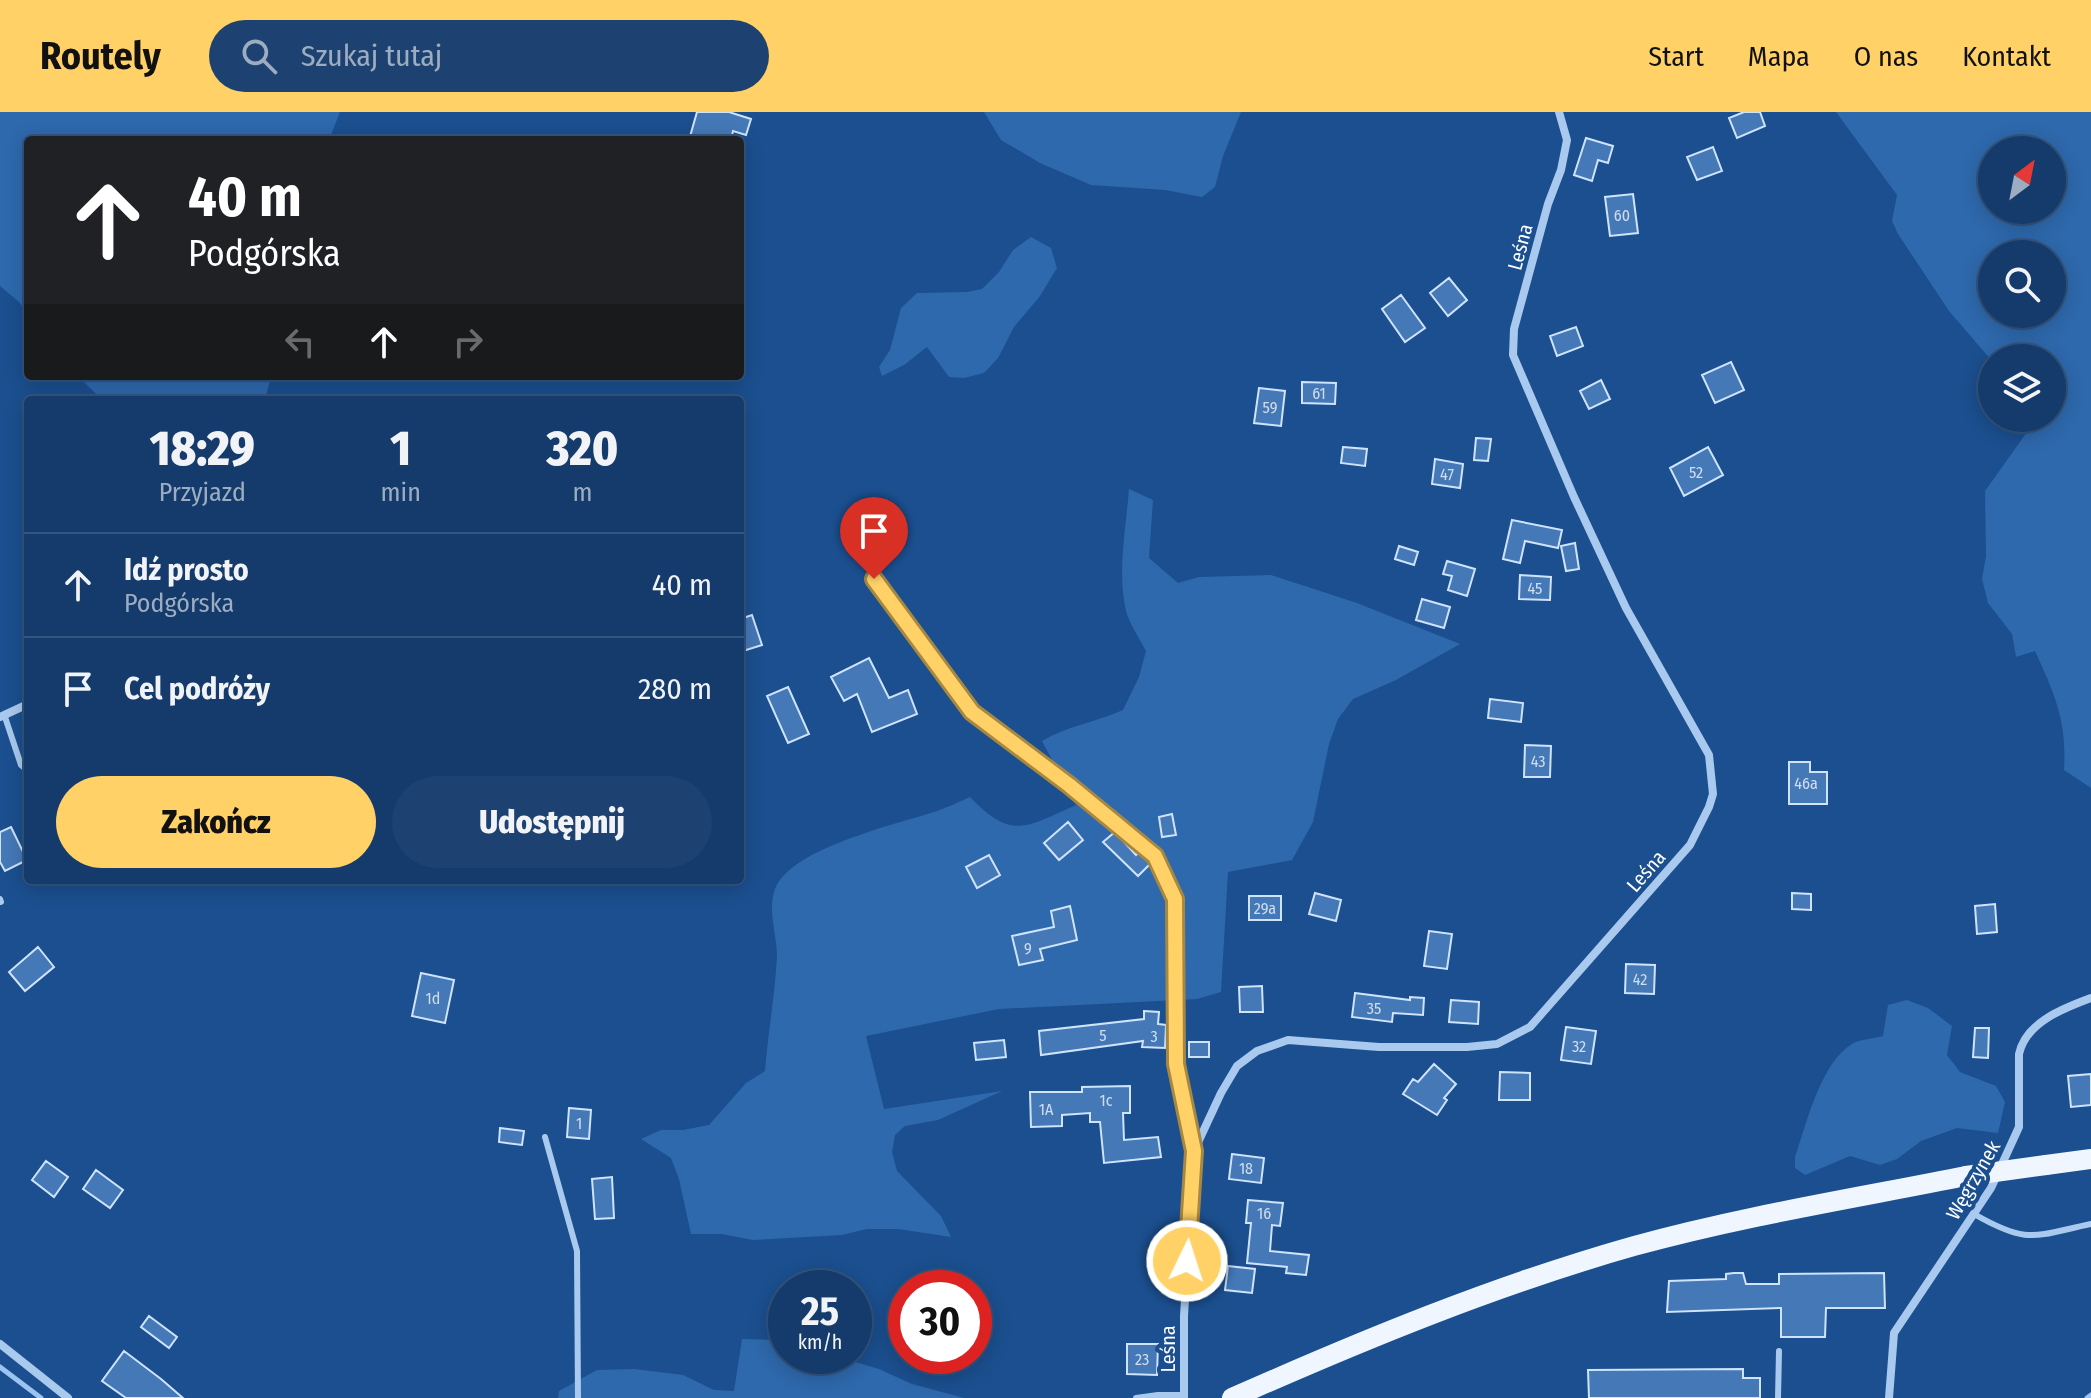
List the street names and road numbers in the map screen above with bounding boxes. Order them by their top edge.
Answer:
street label: Leśna [1502,221,1538,273]
street label: Leśna [1621,845,1671,897]
street label: Węgrzynek [1941,1136,2006,1224]
street label: Leśna [1156,1325,1180,1373]

